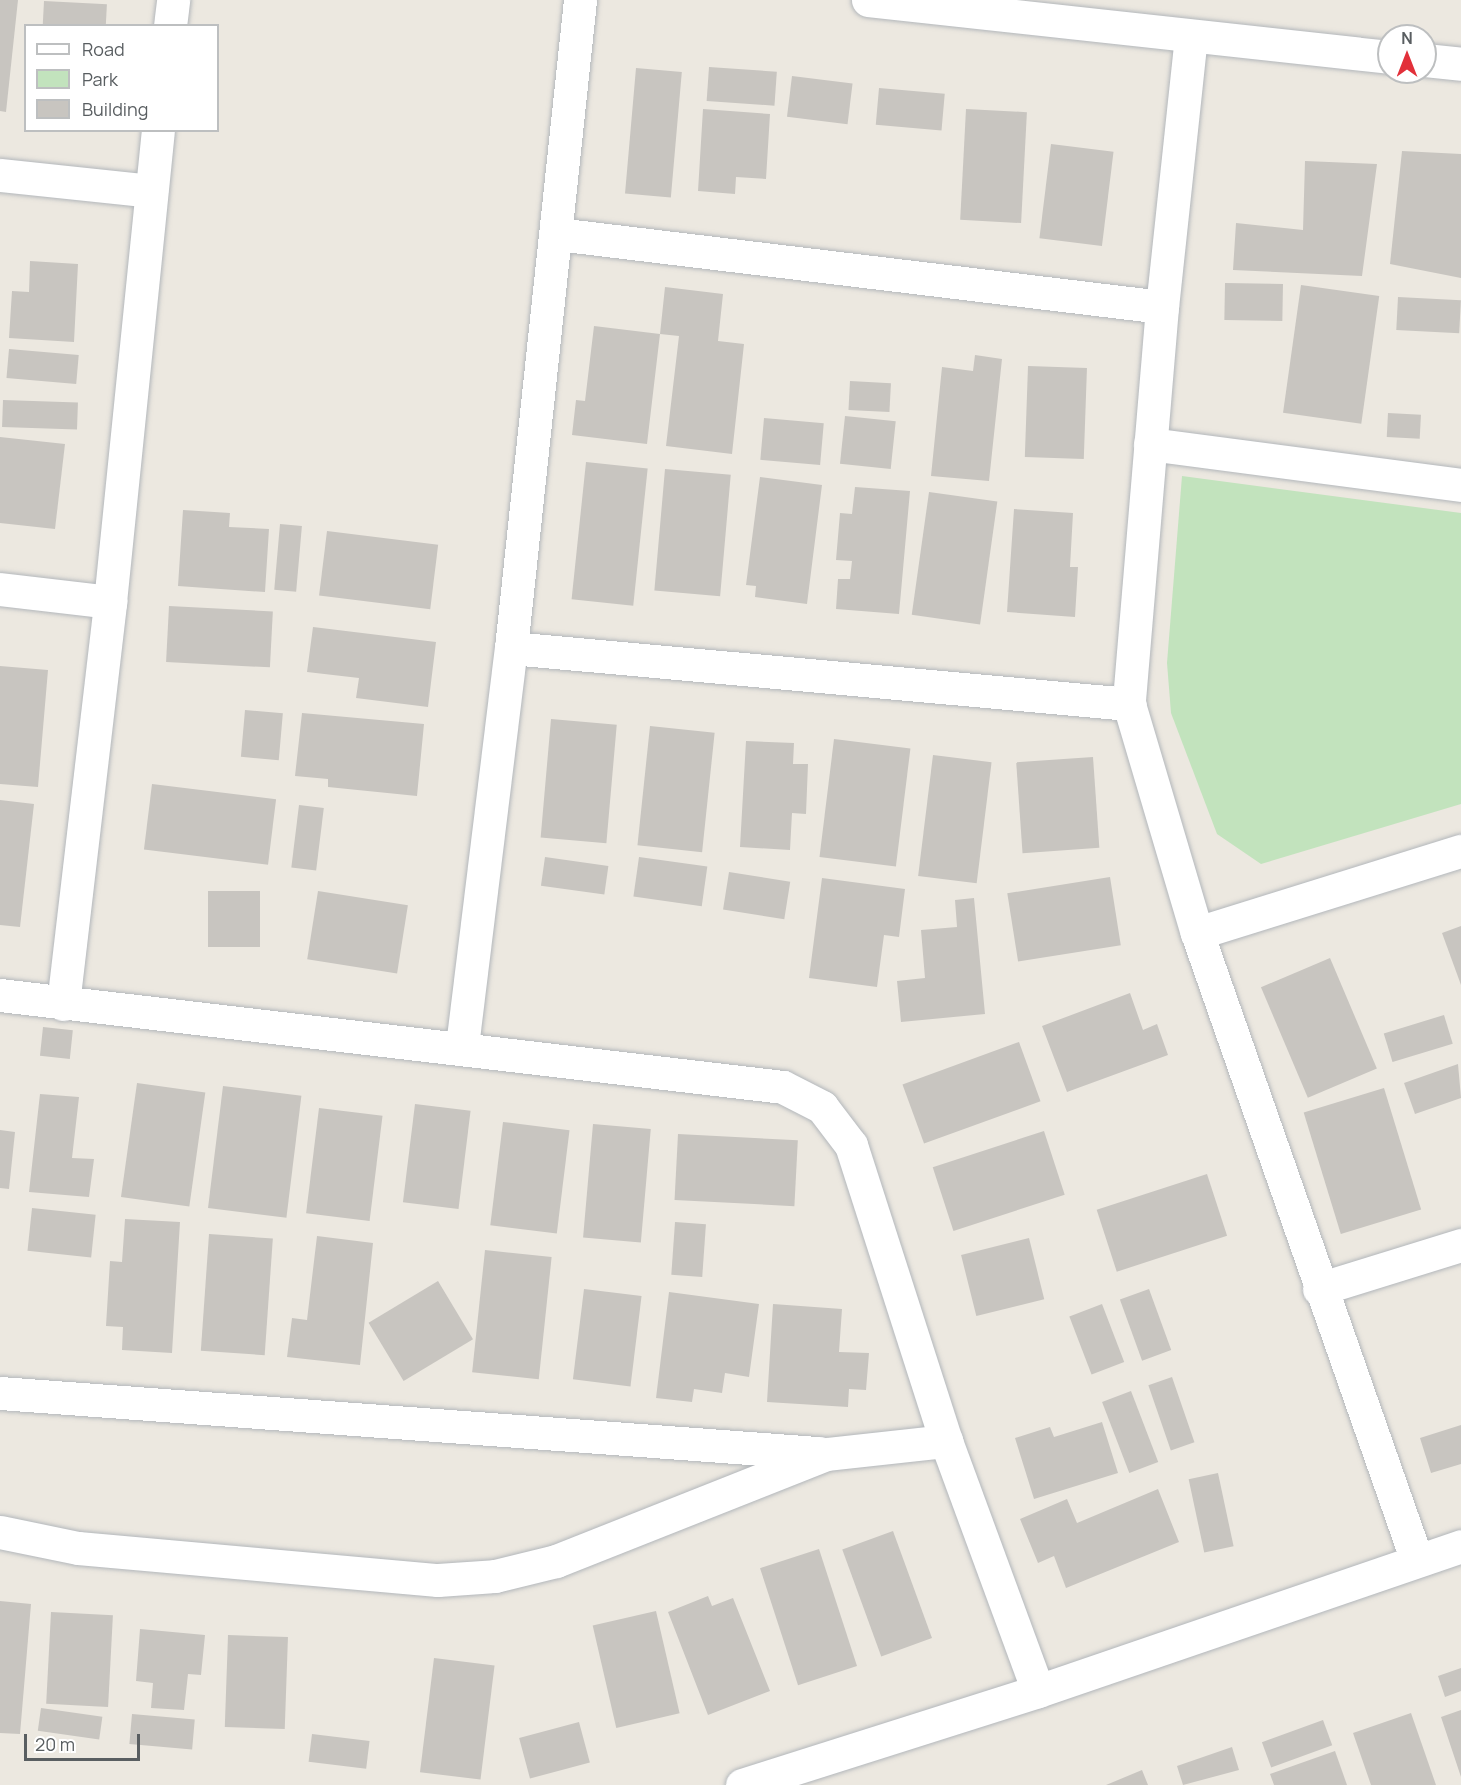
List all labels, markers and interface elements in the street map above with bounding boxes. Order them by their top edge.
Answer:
legend [24,24,219,132]
north arrow [1377,24,1437,84]
text: N [1401,27,1413,49]
text: Road [82,37,125,61]
text: Park [82,67,118,91]
text: Building [82,97,148,121]
scale bar [27,1722,142,1760]
text: 20 m [35,1732,75,1756]

